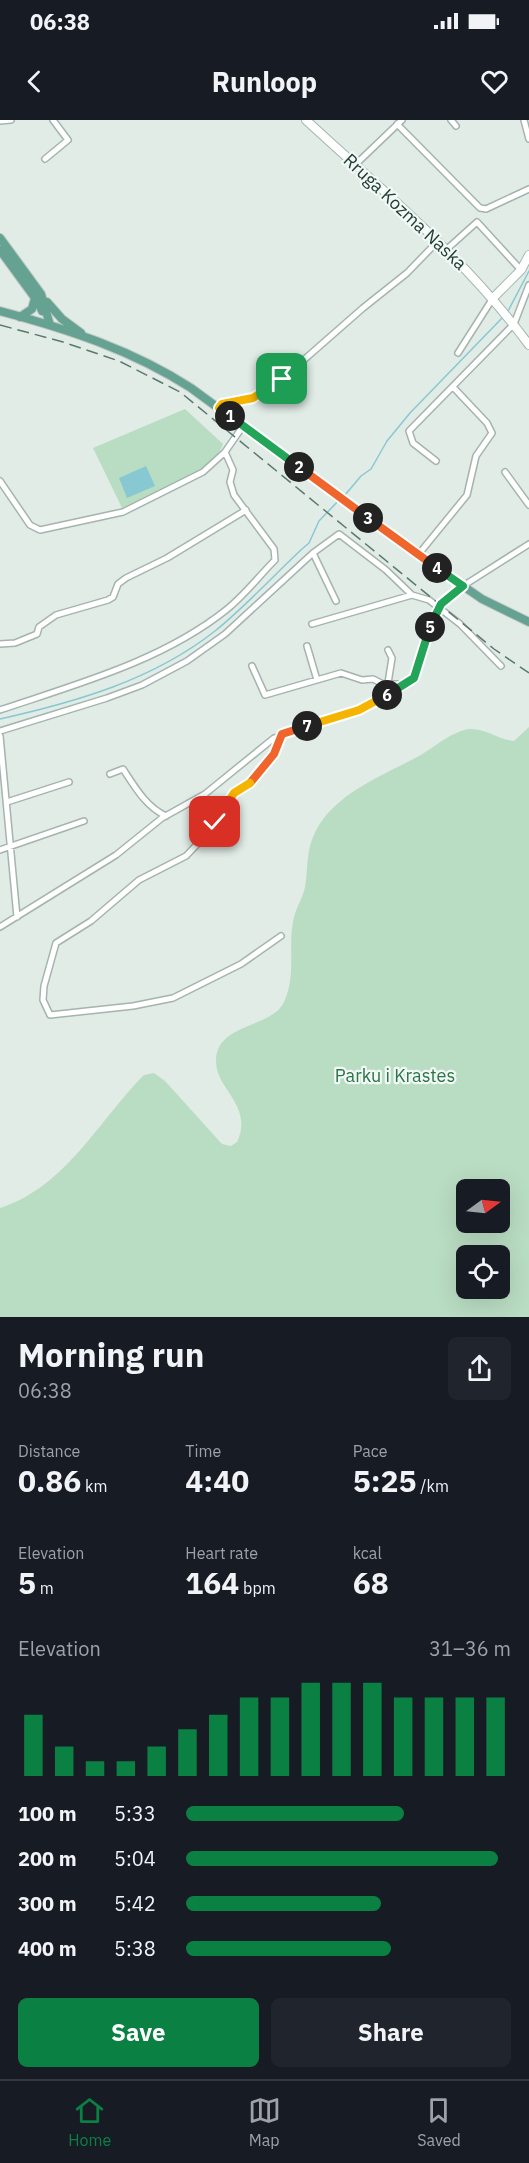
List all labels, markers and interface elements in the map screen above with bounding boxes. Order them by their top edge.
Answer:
text: 06:38 [30,7,90,36]
text: Runloop [212,64,317,99]
icon: back [18,65,51,98]
icon: heart [478,65,511,98]
street label: Rruga Kozma Naska [339,148,472,275]
pin [256,353,307,404]
icon: arrive [265,362,298,395]
pin: 1 [215,401,245,431]
text: 1 [225,406,235,426]
pin: 2 [284,452,314,482]
text: 2 [294,457,304,477]
pin: 3 [353,503,383,533]
text: 3 [363,508,373,528]
pin: 4 [422,553,452,583]
text: 4 [432,558,442,578]
pin: 5 [415,612,445,642]
text: 5 [425,617,435,637]
pin: 6 [372,680,402,710]
text: 6 [382,685,392,705]
pin: 7 [292,711,322,741]
text: 7 [302,716,312,736]
pin [189,796,240,847]
icon: check [198,805,231,838]
park label: Parku i Krastes [335,1064,455,1087]
north arrow [456,1179,510,1233]
map controls [456,1179,510,1299]
button: locate [456,1245,510,1299]
text: Morning run [18,1333,204,1376]
button: share [448,1337,511,1400]
text: 06:38 [18,1377,72,1404]
text: Distance [18,1441,80,1461]
text: Time [185,1441,221,1461]
text: Pace [353,1441,387,1461]
text: 0.86 [18,1461,81,1500]
text: 4:40 [185,1461,249,1500]
text: 5:25 [353,1461,417,1500]
text: km [81,1476,108,1496]
text: /km [417,1476,449,1496]
text: Elevation [18,1543,84,1563]
text: Heart rate [185,1543,258,1563]
text: kcal [353,1543,382,1563]
text: 5 [18,1563,36,1602]
text: 164 [185,1563,239,1602]
text: 68 [353,1563,389,1602]
text: m [36,1578,54,1598]
text: bpm [239,1578,276,1598]
text: Elevation [18,1635,101,1662]
text: 31–36 m [429,1635,511,1662]
text: 100 m [18,1800,77,1827]
text: 5:33 [114,1800,156,1827]
text: 200 m [18,1845,77,1872]
text: 5:04 [114,1845,156,1872]
text: 300 m [18,1890,77,1917]
text: 5:42 [114,1890,156,1917]
text: 400 m [18,1935,77,1962]
text: 5:38 [114,1935,156,1962]
button: Save [18,1998,259,2067]
button: Share [271,1998,511,2067]
tab: Home [68,2094,111,2150]
tab: Map [248,2094,281,2150]
tab: Saved [417,2094,461,2150]

